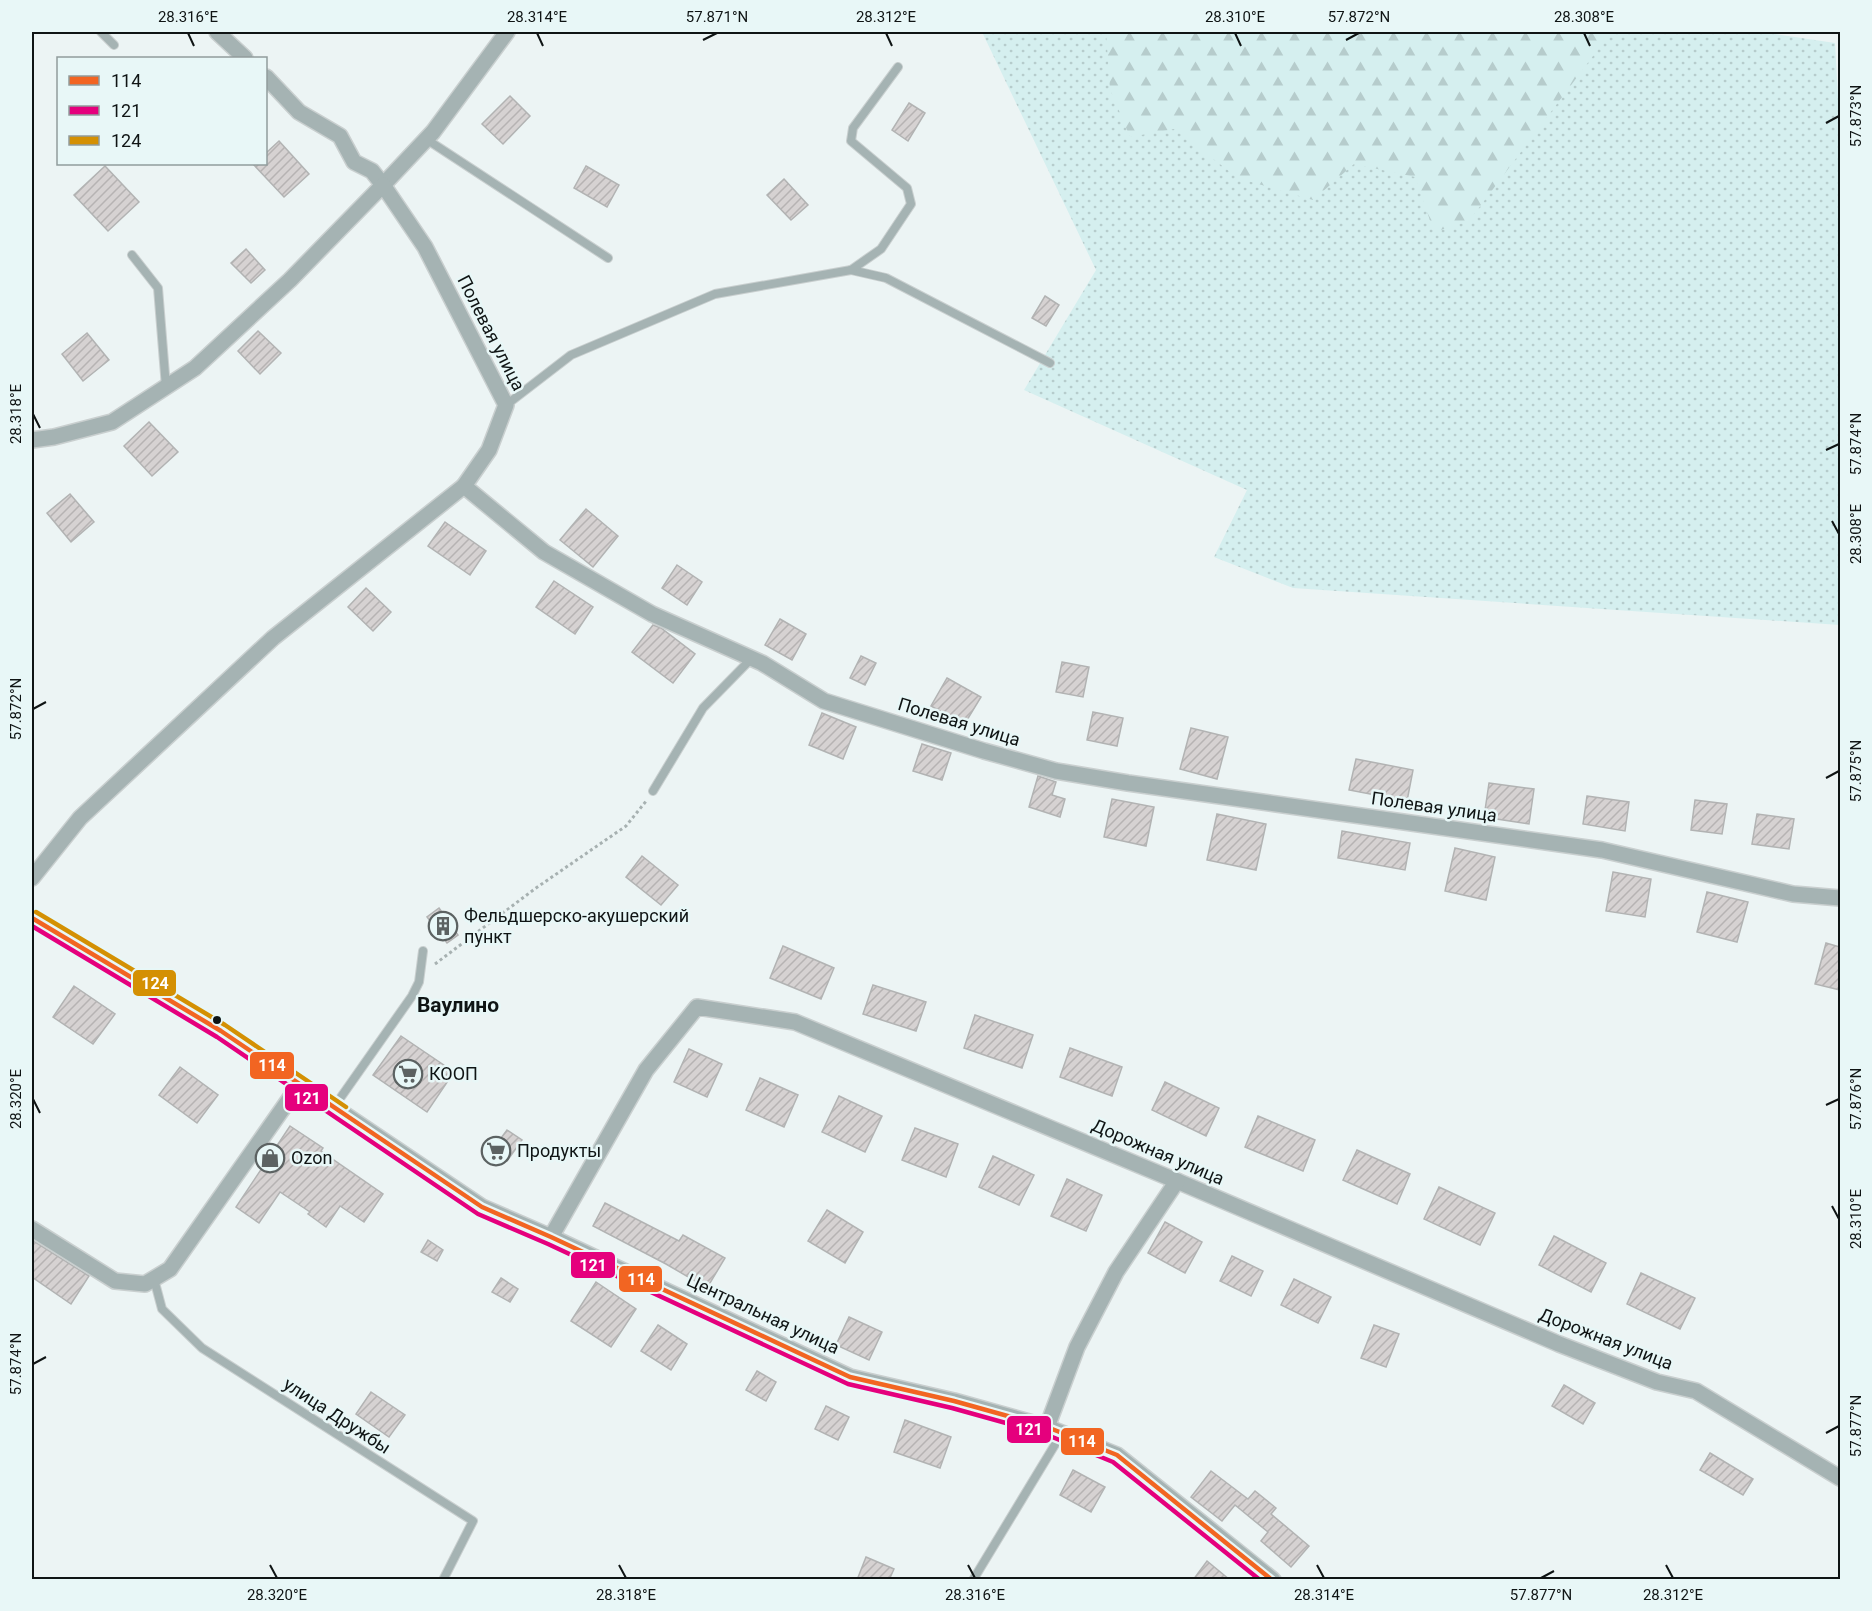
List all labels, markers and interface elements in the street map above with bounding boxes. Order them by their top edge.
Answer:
text: 28.316°E [158,8,219,26]
text: 28.314°E [507,8,568,26]
text: 57.871°N [686,8,748,26]
text: 28.312°E [856,8,917,26]
text: 28.310°E [1205,8,1266,26]
text: 57.872°N [1328,8,1390,26]
text: 28.308°E [1554,8,1615,26]
legend [57,57,267,165]
text: 114 [111,70,141,91]
text: 57.873°N [1847,85,1865,147]
text: 121 [111,100,141,121]
text: 124 [111,130,141,151]
street label: Полевая улица [453,272,530,394]
text: 28.318°E [7,383,25,444]
text: 57.874°N [1847,413,1865,475]
text: 28.308°E [1847,503,1865,564]
text: 57.872°N [7,678,25,740]
street label: Полевая улица [895,693,1023,750]
text: 57.875°N [1847,740,1865,802]
street label: Полевая улица [1370,787,1498,826]
place label: Фельдшерско-акушерский пункт [464,905,689,947]
building icon: Фельдшерско-акушерский пункт [427,910,459,942]
line badge: 124 [132,969,177,997]
text: 124 [141,974,169,993]
district label: Ваулино [417,993,499,1017]
unlabelled marker [211,1014,223,1026]
line badge: 114 [249,1051,295,1080]
text: 114 [258,1056,286,1075]
supermarket icon: КООП [392,1058,424,1090]
place label: КООП [429,1063,478,1084]
text: 28.320°E [7,1068,25,1129]
text: 57.876°N [1847,1068,1865,1130]
line badge: 121 [284,1083,329,1112]
text: 121 [293,1089,321,1108]
street label: Дорожная улица [1089,1114,1228,1189]
supermarket icon: Продукты [480,1135,512,1167]
place label: Продукты [517,1140,601,1161]
shop icon: Ozon [254,1142,286,1174]
place label: Ozon [291,1147,332,1168]
text: 28.310°E [1847,1188,1865,1249]
line badge: 121 [570,1251,616,1279]
text: 121 [579,1256,607,1275]
line badge: 114 [618,1265,663,1293]
street label: Центральная улица [684,1269,843,1358]
text: 114 [627,1270,655,1289]
street label: Дорожная улица [1536,1303,1676,1374]
text: 57.874°N [7,1333,25,1395]
street label: улица Дружбы [280,1373,395,1458]
text: 57.877°N [1847,1395,1865,1457]
line badge: 121 [1006,1415,1052,1444]
text: 121 [1015,1420,1043,1439]
line badge: 114 [1060,1427,1105,1456]
text: 114 [1068,1432,1096,1451]
text: 28.320°E [247,1586,308,1604]
text: 28.318°E [596,1586,657,1604]
text: 28.316°E [945,1586,1006,1604]
text: 28.314°E [1294,1586,1355,1604]
text: 57.877°N [1510,1586,1572,1604]
text: 28.312°E [1643,1586,1704,1604]

